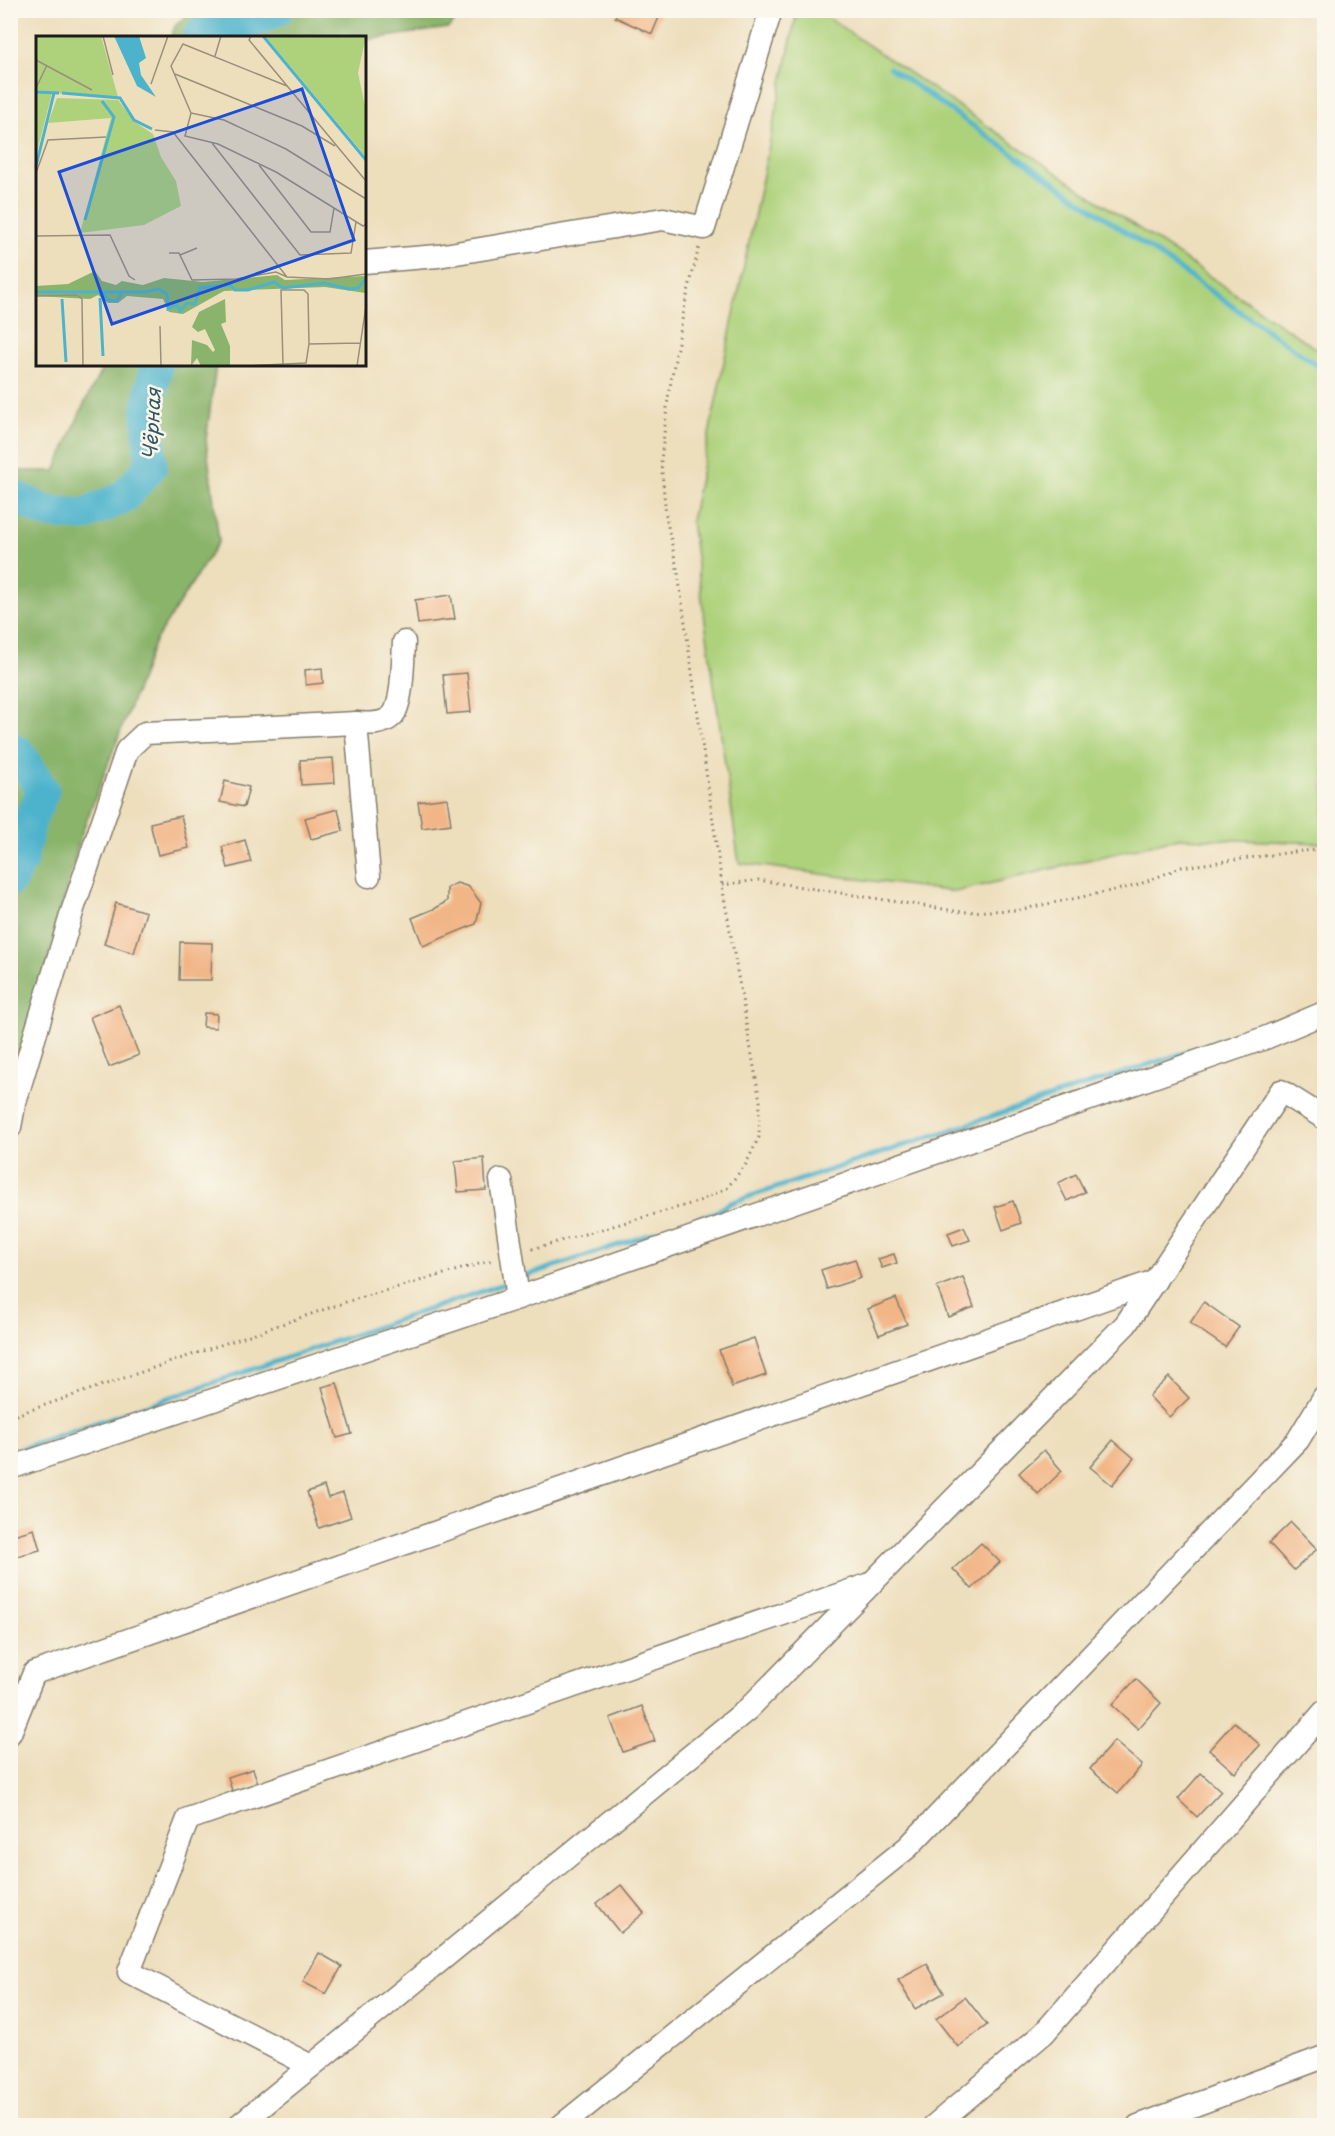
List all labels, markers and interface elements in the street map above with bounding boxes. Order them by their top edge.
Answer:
inset map [36,36,366,366]
water label: Чёрная [134,386,168,461]

